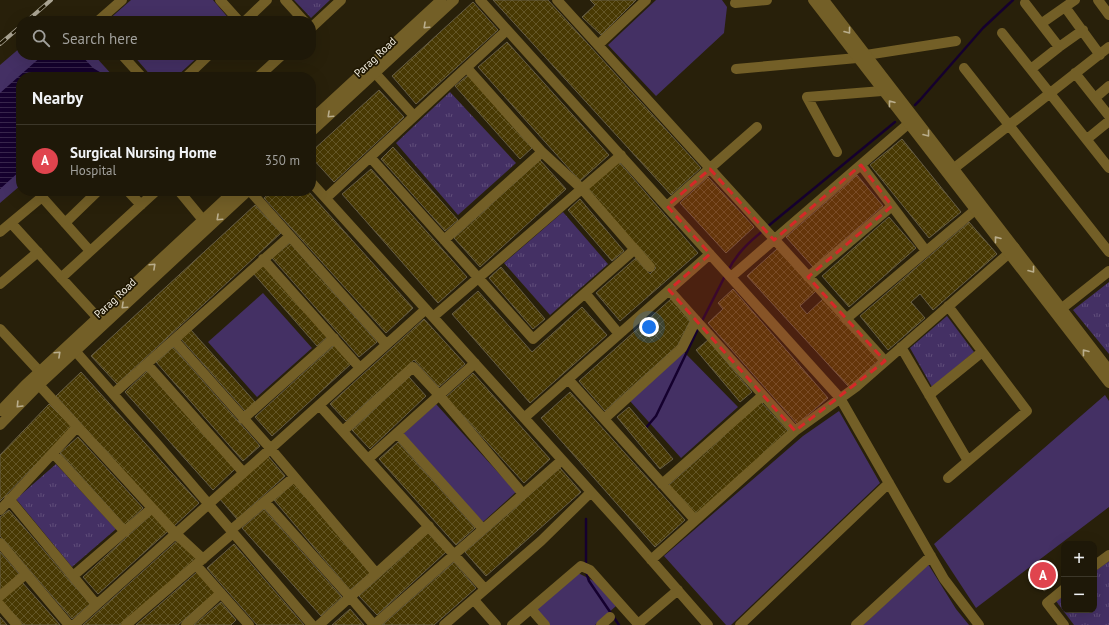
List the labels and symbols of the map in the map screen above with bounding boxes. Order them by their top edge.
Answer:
one-way arrow [423,22,431,29]
one-way arrow [843,26,850,33]
street label: Parag Road [351,34,399,80]
one-way arrow [889,100,896,107]
one-way arrow [327,110,335,117]
one-way arrow [923,130,930,137]
one-way arrow [216,213,224,220]
one-way arrow [994,236,1001,243]
one-way arrow [148,263,156,270]
one-way arrow [1028,266,1035,273]
street label: Parag Road [91,275,139,321]
one-way arrow [121,301,129,309]
your location [639,317,659,337]
one-way arrow [1083,350,1090,357]
one-way arrow [53,352,61,359]
one-way arrow [17,400,24,408]
pin: A [1030,560,1056,590]

